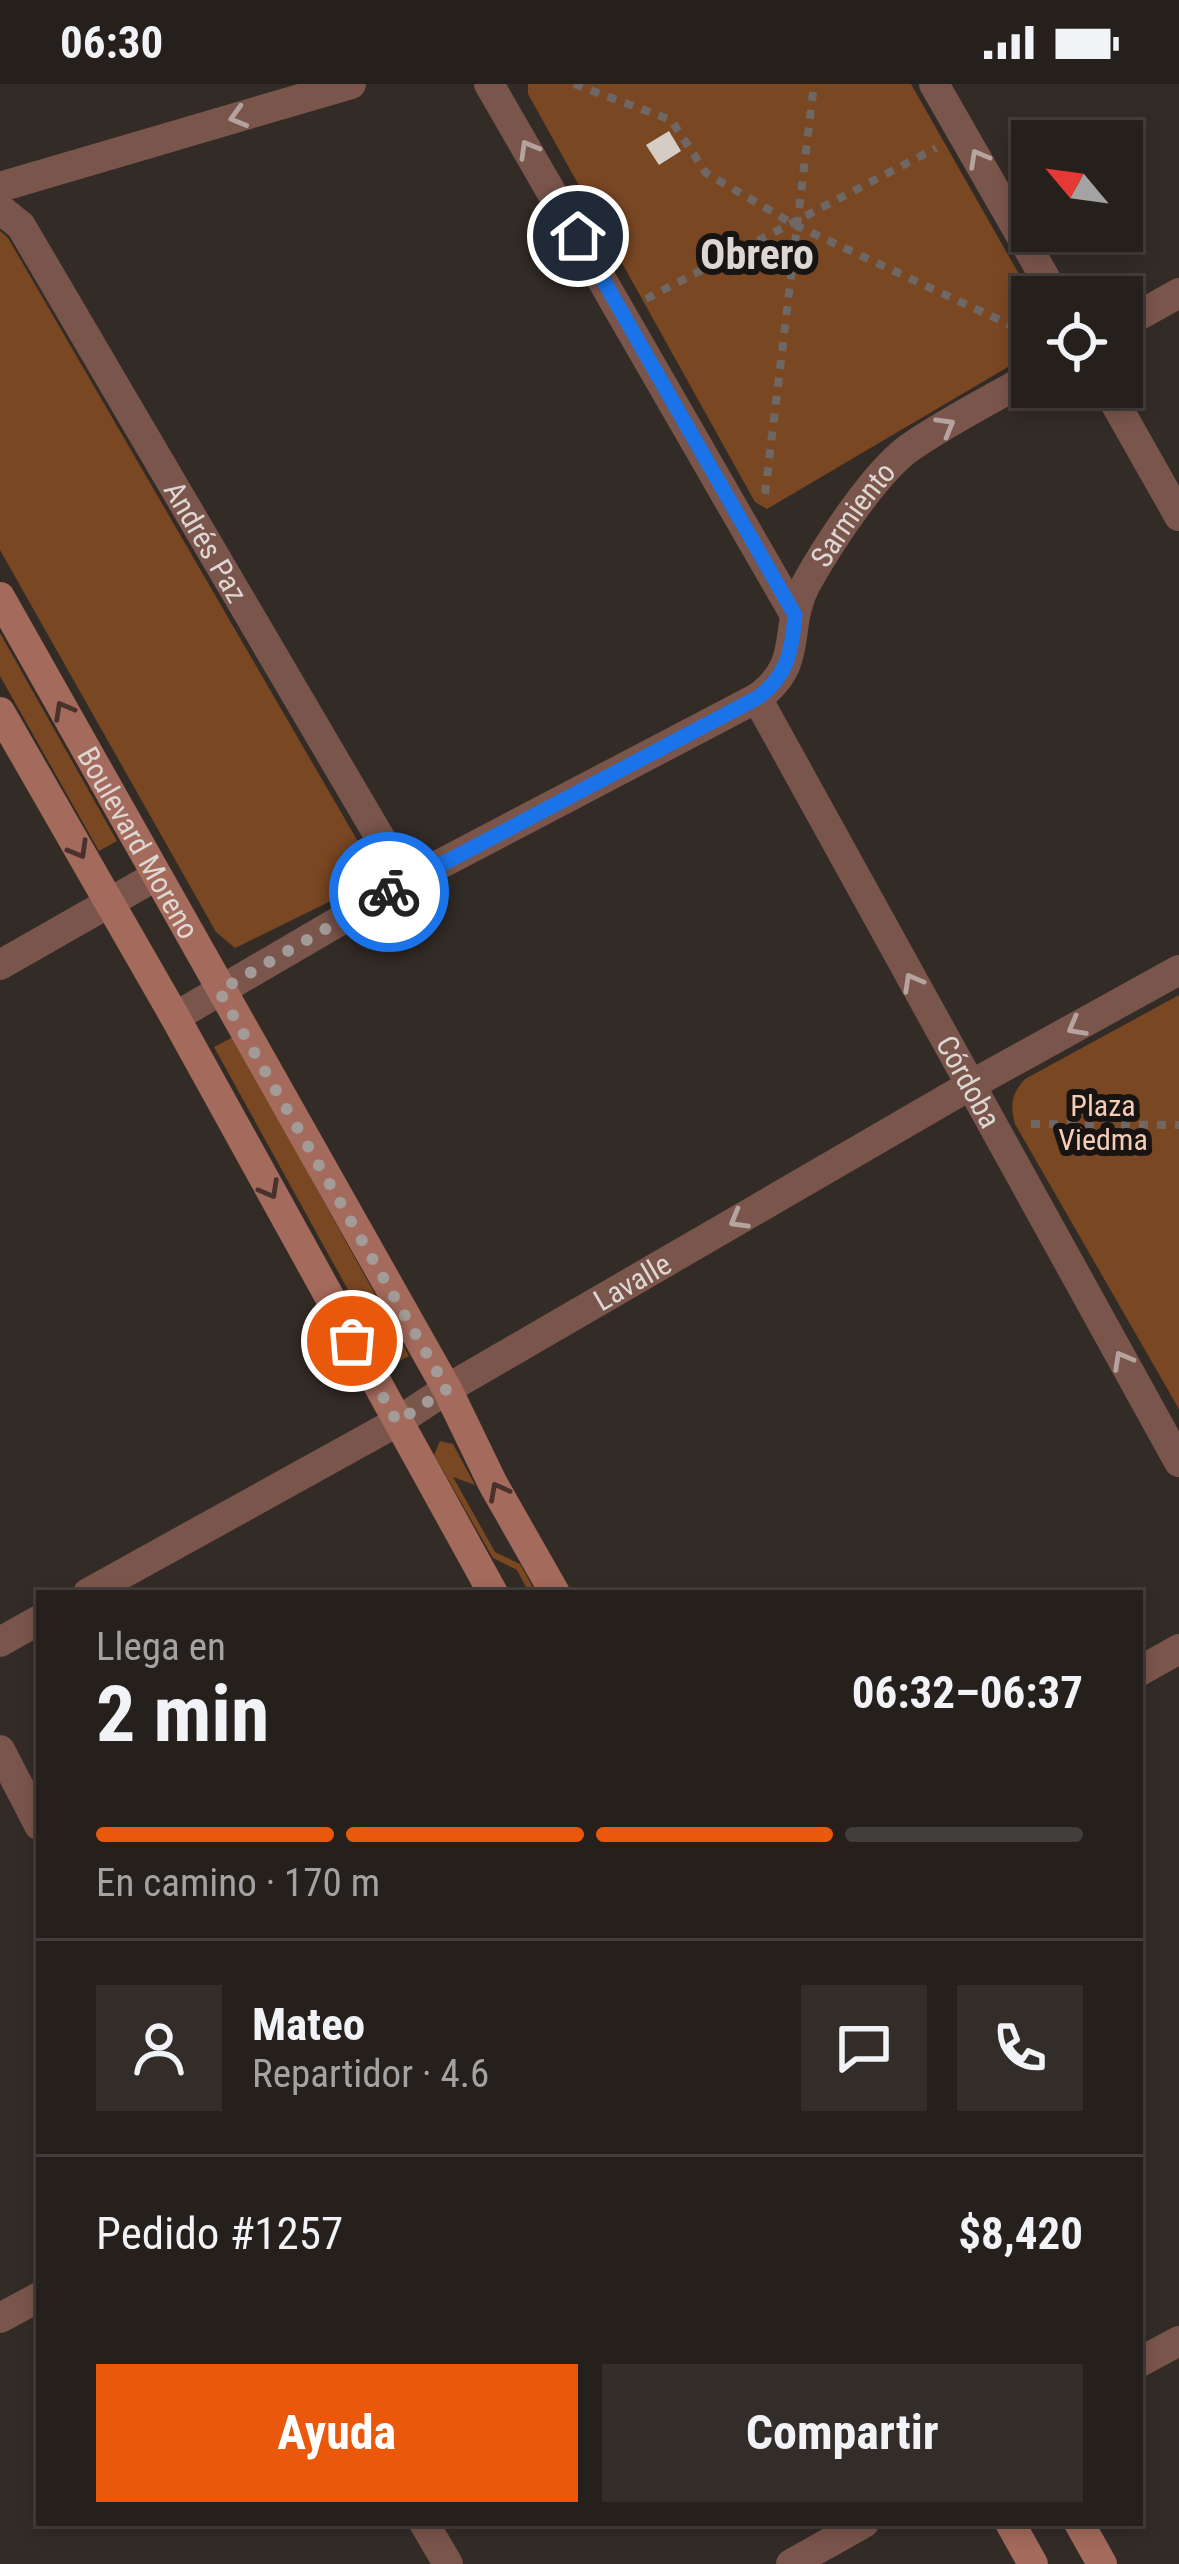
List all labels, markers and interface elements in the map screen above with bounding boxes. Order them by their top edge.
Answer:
text: 06:30 [60,16,163,69]
one-way arrow [229,103,250,128]
north arrow [1011,120,1143,252]
map controls [1011,120,1143,408]
one-way arrow [519,140,542,162]
one-way arrow [969,150,992,171]
pin [527,185,629,287]
icon: home [545,203,611,269]
district label: Obrero [700,230,814,279]
button: locate [1011,276,1143,408]
one-way arrow [933,418,954,441]
street label: Sarmiento [803,454,902,573]
street label: Andrés Paz [157,475,255,608]
one-way arrow [54,701,77,723]
street label: Boulevard Moreno [71,741,207,945]
courier [329,832,449,952]
one-way arrow [64,837,87,858]
icon: bike [356,859,422,925]
one-way arrow [903,974,926,995]
one-way arrow [1068,1013,1089,1036]
street label: Córdoba [929,1029,1008,1134]
park label: Plaza Viedma [1058,1088,1148,1157]
one-way arrow [256,1177,279,1198]
one-way arrow [729,1205,750,1228]
street label: Lavalle [587,1246,677,1318]
pin [301,1290,403,1392]
icon: bag [319,1308,385,1374]
one-way arrow [1113,1351,1136,1373]
one-way arrow [489,1482,512,1504]
text: Llega en [96,1624,226,1670]
text: 06:32–06:37 [852,1666,1083,1719]
text: 2 min [96,1669,269,1760]
text: En camino · 170 m [96,1860,380,1906]
button: person [96,1985,222,2111]
button: chat [801,1985,927,2111]
button: phone [957,1985,1083,2111]
text: Mateo [252,1998,365,2051]
text: Repartidor · 4.6 [252,2051,489,2097]
text: Pedido #1257 [96,2207,343,2260]
text: $8,420 [958,2207,1083,2260]
button: Ayuda [96,2364,578,2502]
button: Compartir [602,2364,1083,2502]

